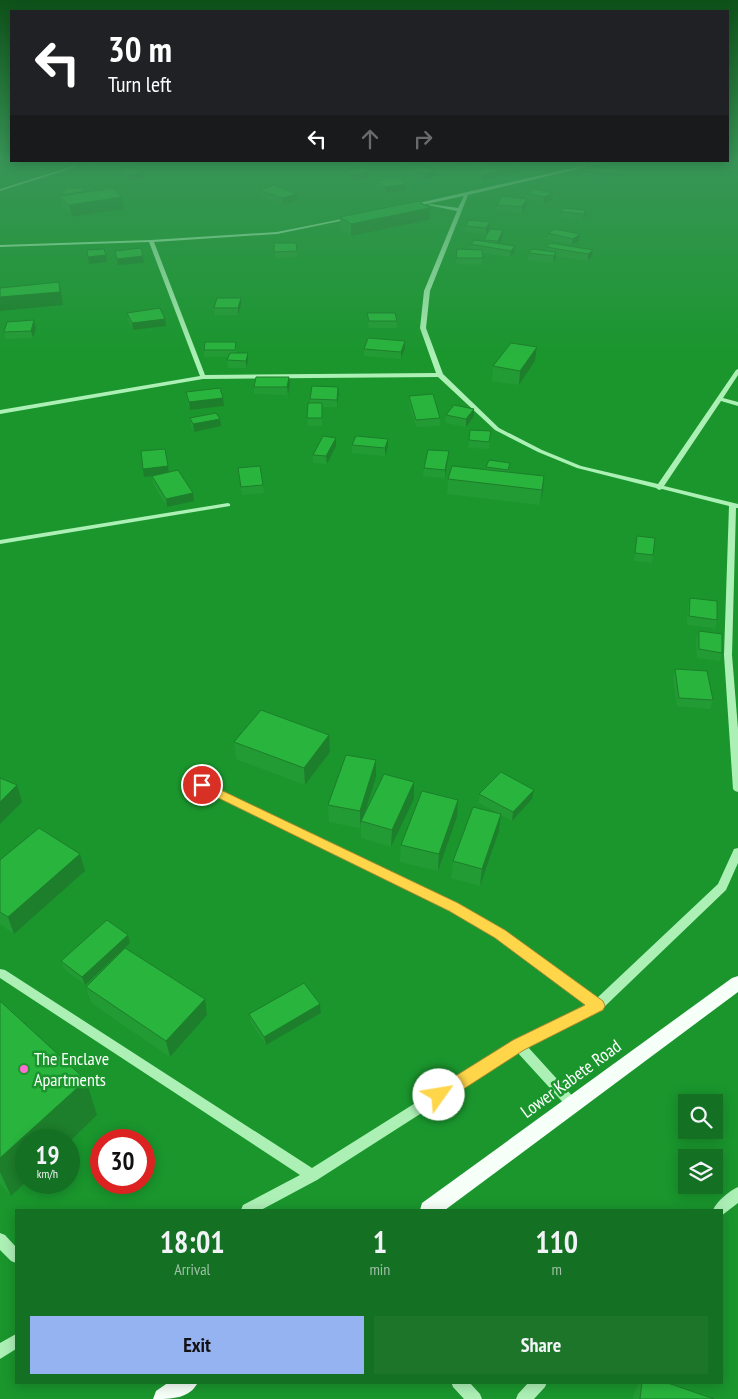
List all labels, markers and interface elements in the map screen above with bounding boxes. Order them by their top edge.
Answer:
text: 30 m [108,26,172,72]
icon: left [25,30,90,95]
text: Turn left [108,70,172,98]
icon: left [303,125,331,153]
icon: ahead [356,125,384,153]
icon: right [409,125,437,153]
pin [181,764,223,806]
icon: arrive [188,771,216,799]
street label: Lower Kabete Road [516,1034,625,1123]
place label: The Enclave Apartments [34,1047,109,1091]
marker: The Enclave Apartments [18,1063,30,1075]
position arrow [412,1068,464,1120]
map controls [678,1094,723,1194]
button: search [678,1094,723,1139]
speed limit sign: 30 [90,1129,155,1194]
text: 19 [36,1139,59,1171]
button: layers [678,1149,723,1194]
text: km/h [37,1166,58,1181]
text: 18:01 [160,1222,225,1261]
text: 1 [373,1222,387,1261]
text: 110 [535,1222,578,1261]
text: Arrival [174,1259,210,1279]
text: min [369,1259,390,1279]
text: m [551,1259,562,1279]
button: Exit [30,1316,364,1374]
button: Share [374,1316,708,1374]

